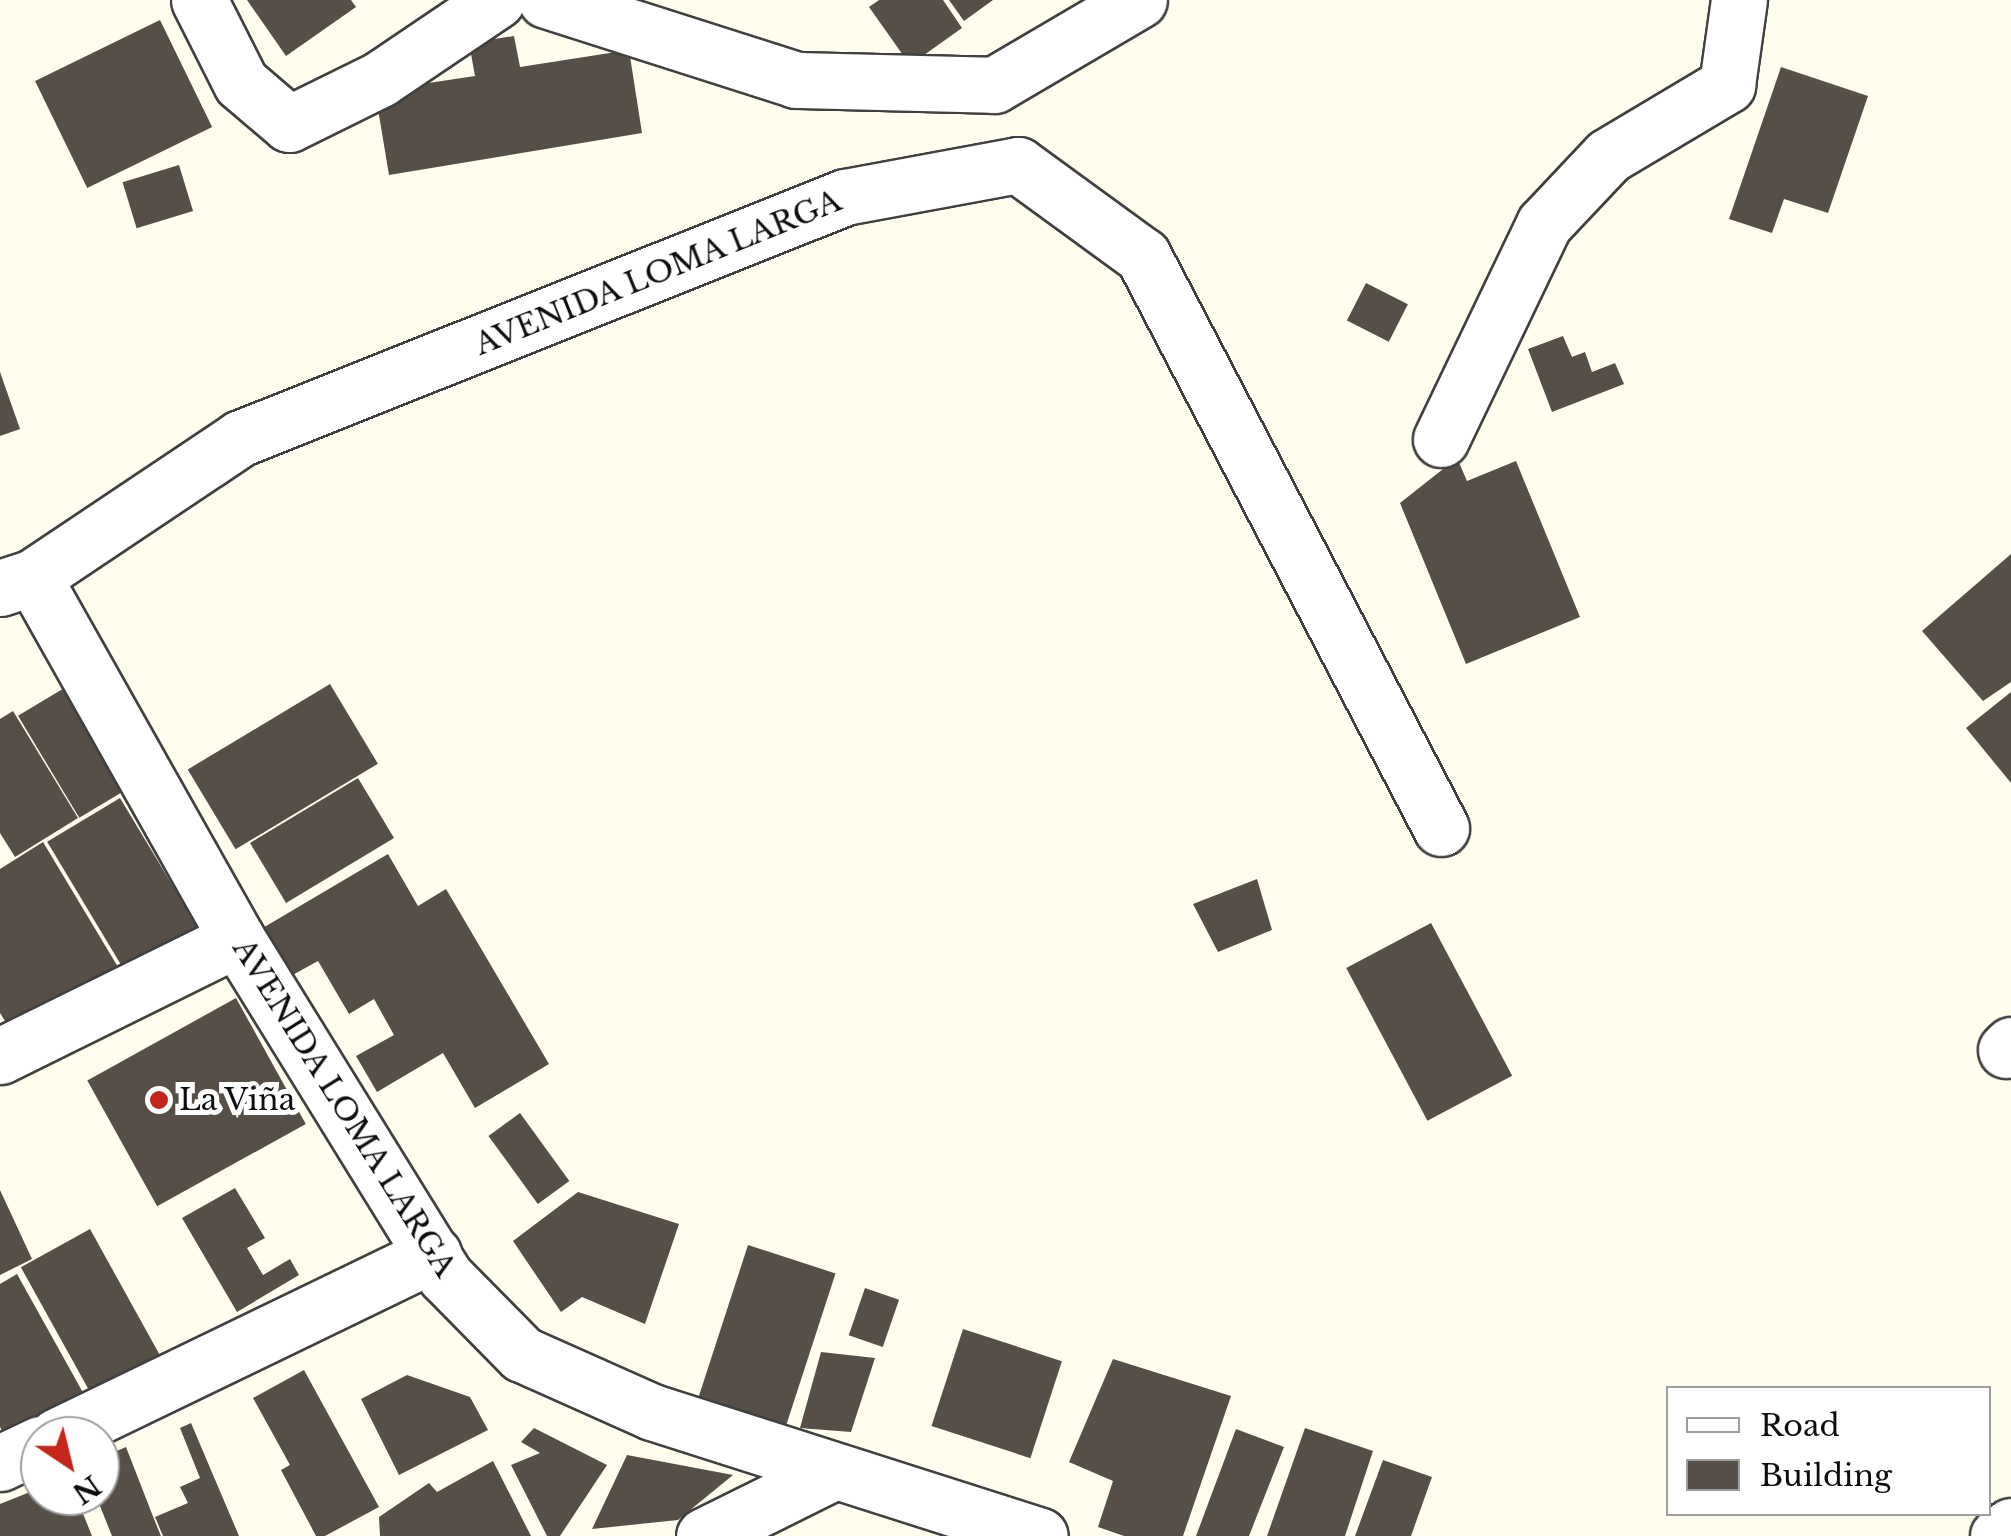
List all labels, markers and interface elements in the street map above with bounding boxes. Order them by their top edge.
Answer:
street label: AVENIDA LOMA LARGA [468,182,848,364]
street label: AVENIDA LOMA LARGA [224,931,464,1285]
place label: La Viña [179,1082,297,1118]
marker: La Viña [148,1089,170,1111]
legend [1666,1386,1991,1516]
text: Road [1760,1407,1840,1444]
north arrow [20,1416,120,1516]
text: Building [1760,1457,1892,1494]
text: N [66,1467,107,1511]

